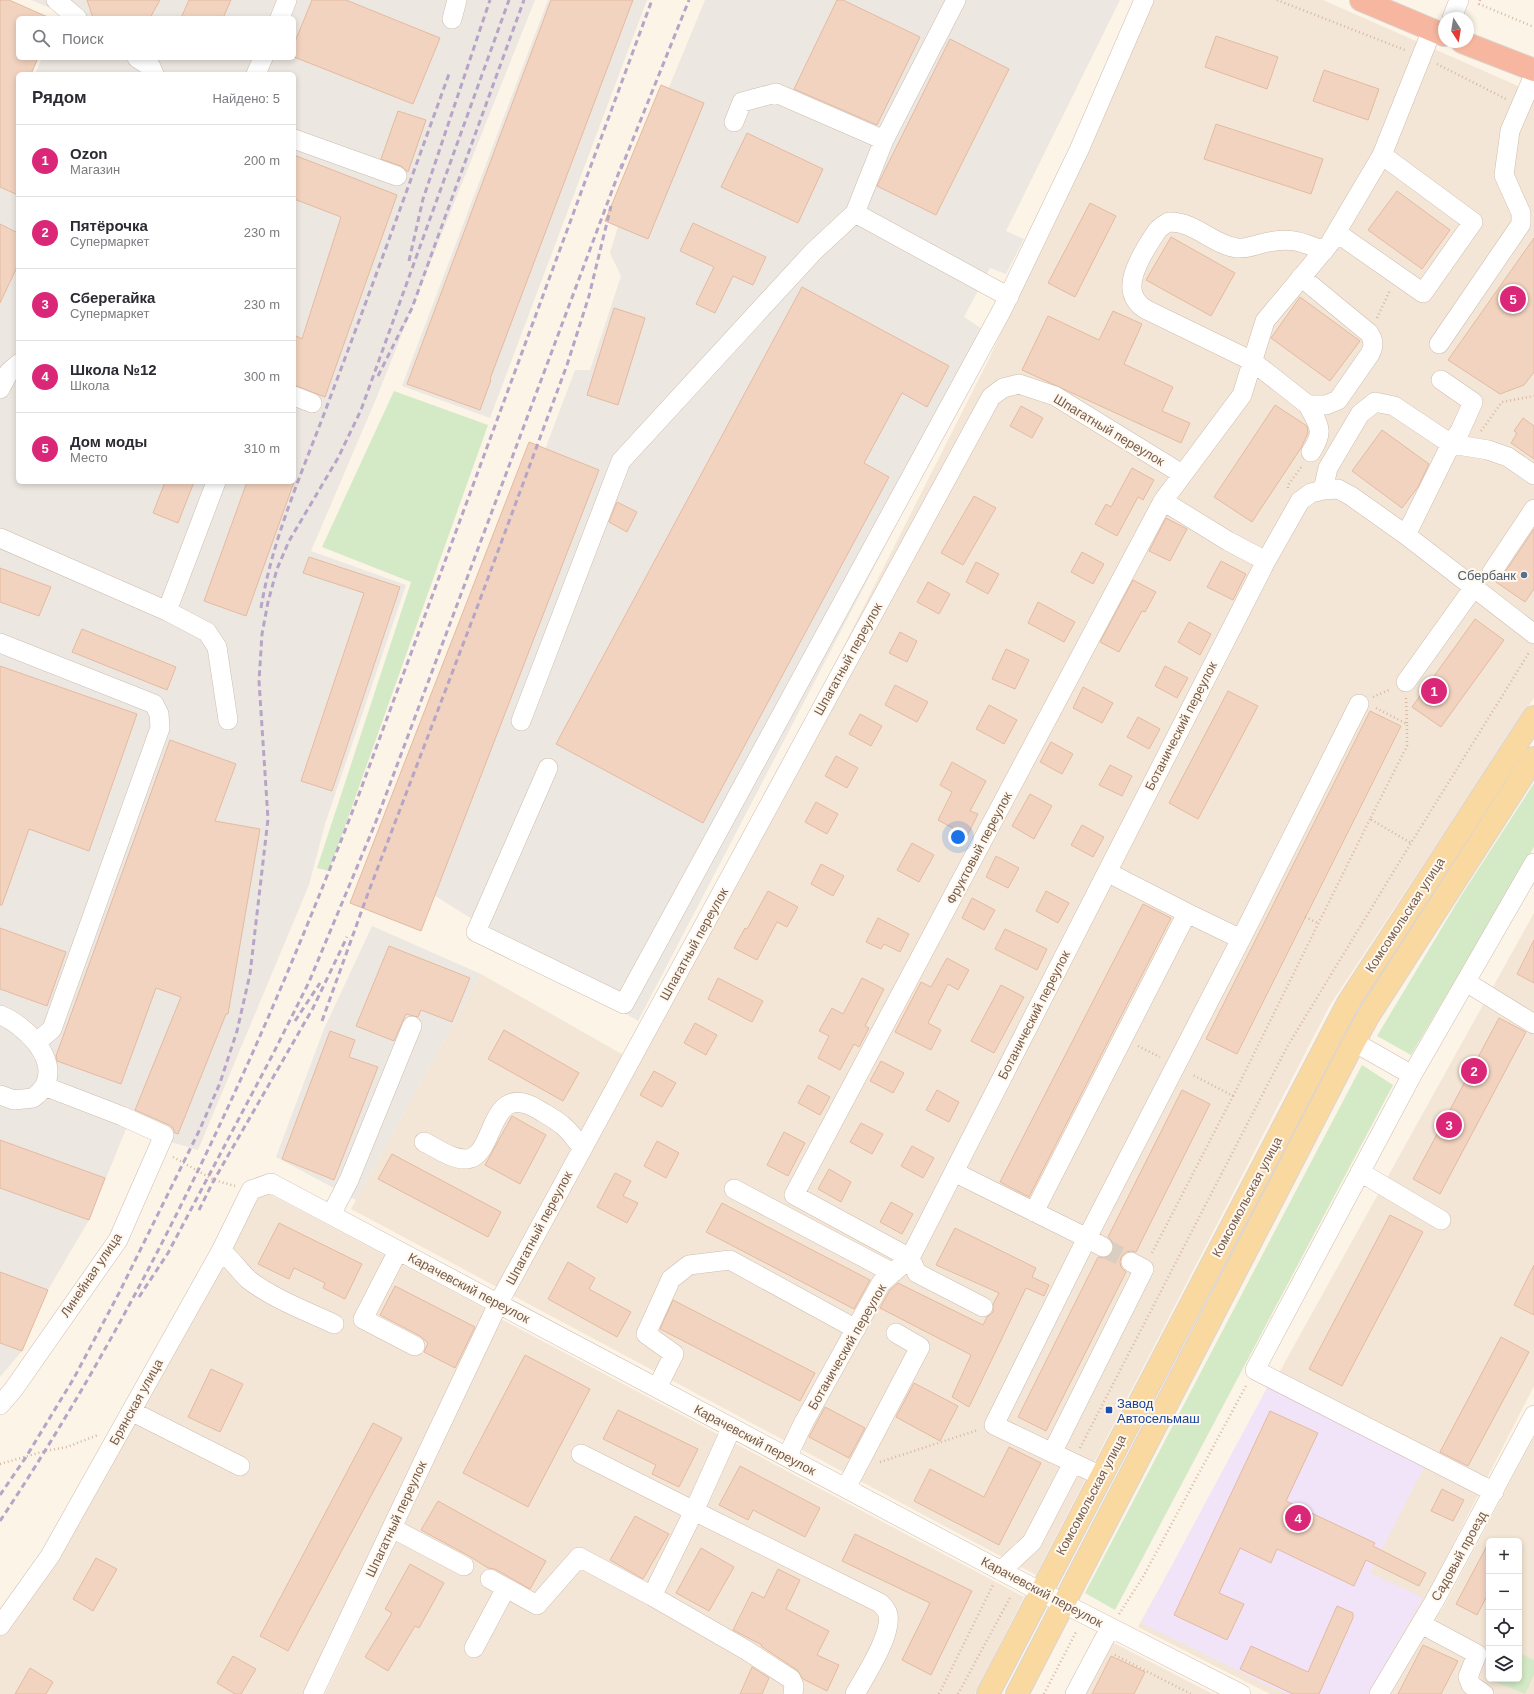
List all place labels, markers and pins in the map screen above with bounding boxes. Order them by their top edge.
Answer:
pin: 5 [1500,284,1526,314]
place label: Сбербанк [1458,568,1516,583]
marker: Сбербанк [1519,570,1529,580]
pin: 1 [1421,676,1447,706]
pin: 2 [1461,1056,1487,1086]
pin: 3 [1436,1110,1462,1140]
place label: Завод Автосельмаш [1117,1396,1200,1426]
marker: Завод Автосельмаш [1104,1405,1114,1415]
pin: 4 [1285,1503,1311,1533]

